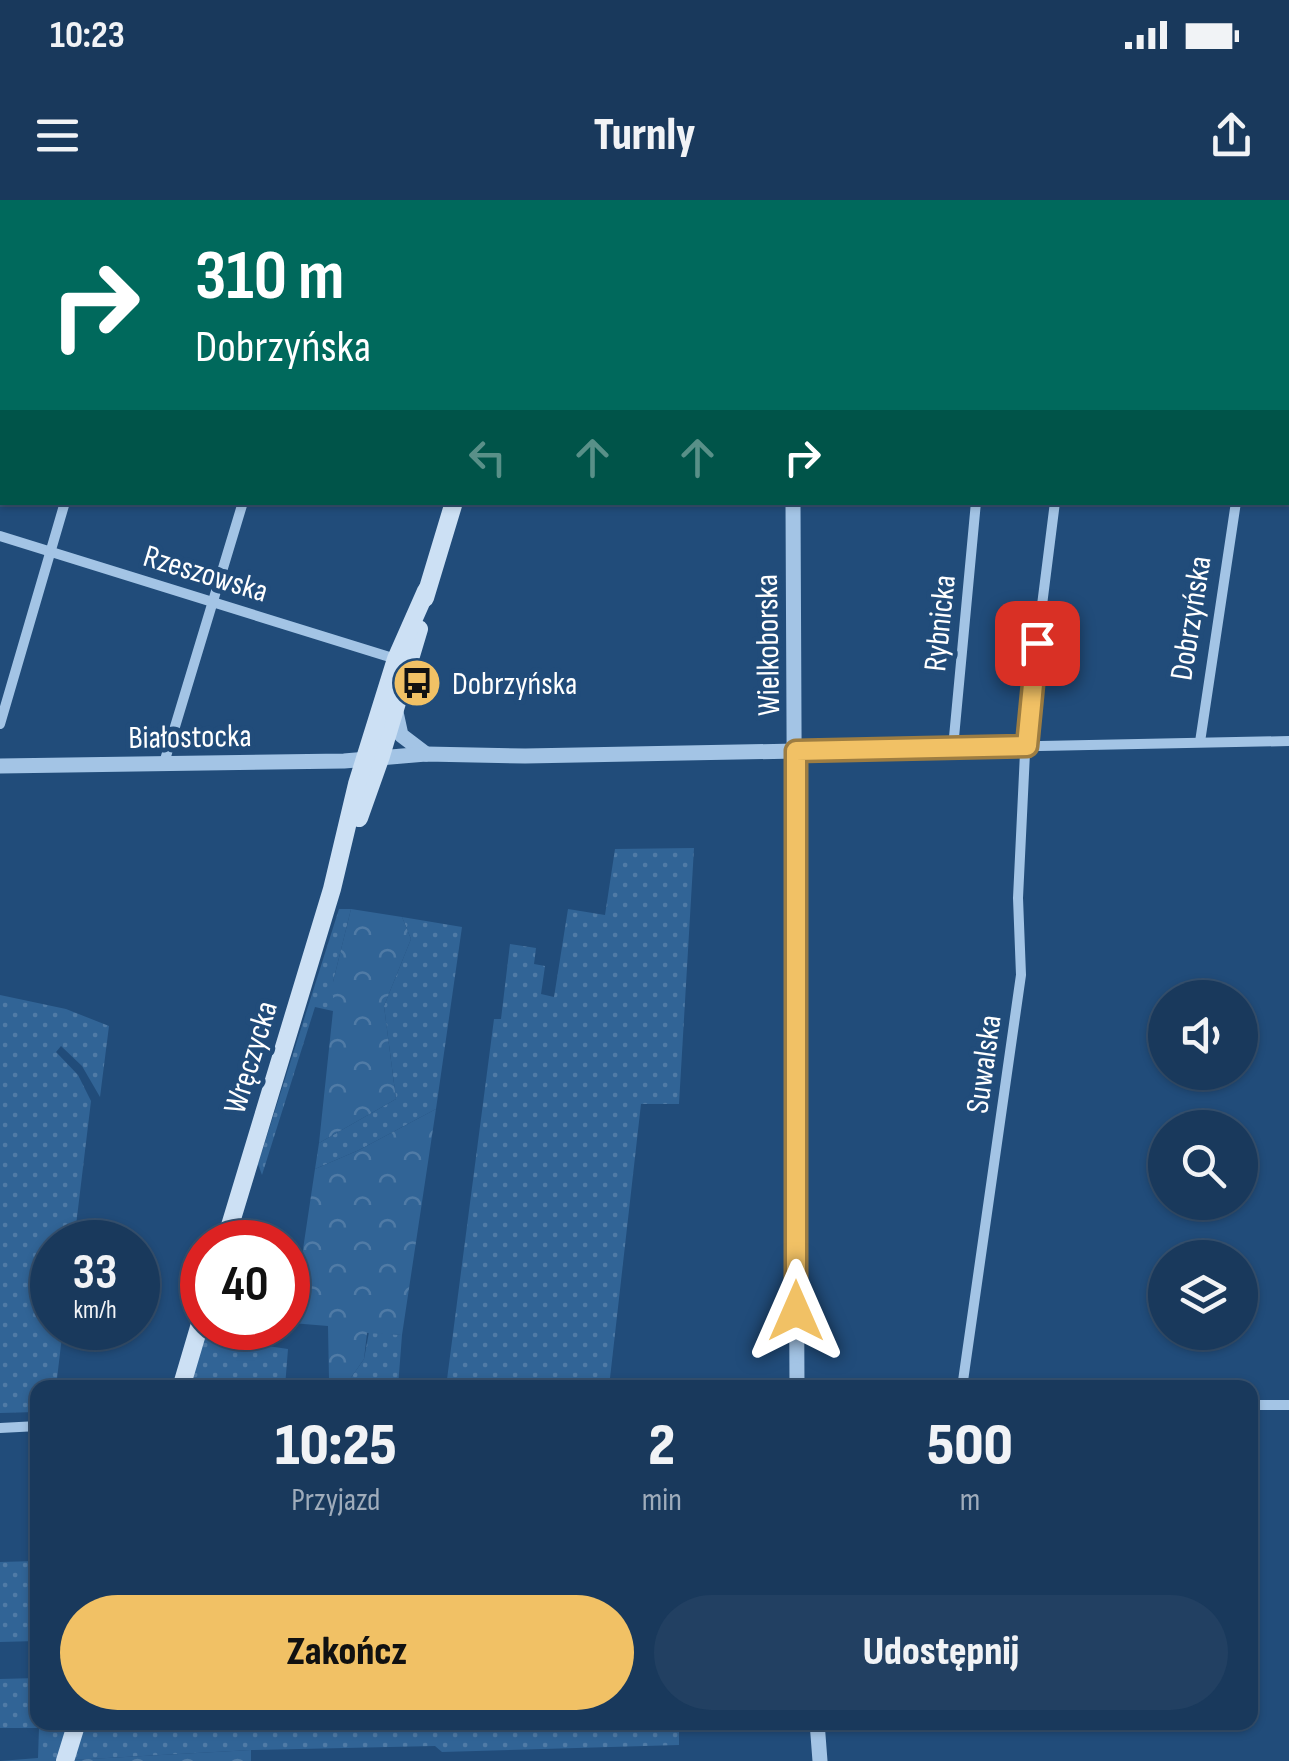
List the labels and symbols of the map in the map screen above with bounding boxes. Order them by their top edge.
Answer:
street label: Rzeszowska [139,537,272,612]
street label: Dobrzyńska [1162,553,1221,683]
street label: Rybnicka [916,573,965,673]
street label: Wielkoborska [748,574,789,716]
pin [995,601,1080,686]
bus stop icon: Dobrzyńska [391,657,443,709]
place label: Dobrzyńska [452,665,577,704]
street label: Białostocka [128,717,252,758]
street label: Wręczycka [216,996,287,1118]
street label: Suwalska [958,1013,1011,1116]
speed limit sign: 40 [180,1220,310,1350]
position arrow [744,1259,848,1363]

